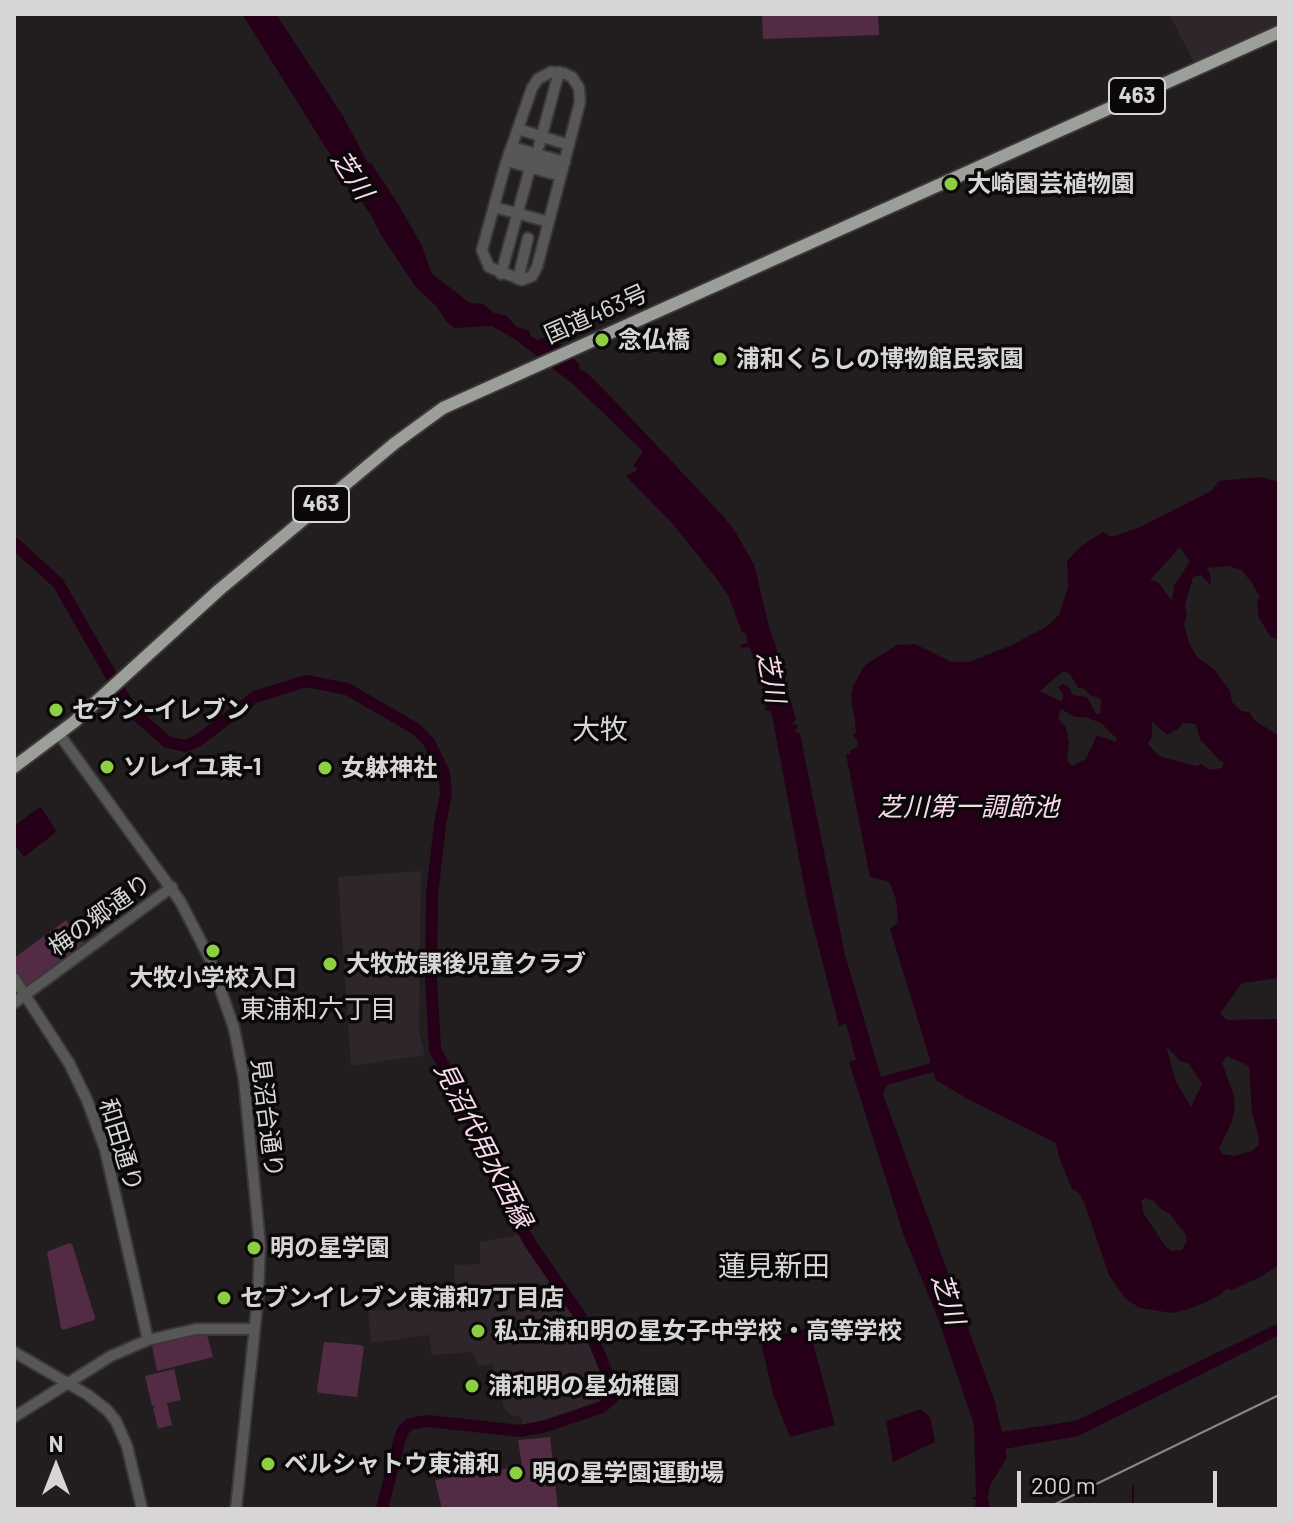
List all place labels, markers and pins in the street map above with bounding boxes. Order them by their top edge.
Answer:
place label: 大崎園芸植物園 [967,170,1135,198]
marker: 大崎園芸植物園 [942,175,960,193]
place label: 念仏橋 [618,326,690,354]
marker: 念仏橋 [593,331,611,349]
place label: 浦和くらしの博物館民家園 [736,345,1024,373]
marker: 浦和くらしの博物館民家園 [711,350,729,368]
place label: セブン-イレブン [72,696,250,724]
marker: セブン-イレブン [47,701,65,719]
place label: ソレイユ東-1 [123,753,261,781]
place label: 女躰神社 [341,754,437,782]
marker: ソレイユ東-1 [98,758,116,776]
marker: 女躰神社 [316,759,334,777]
marker: 大牧小学校入口 [204,942,222,960]
place label: 大牧放課後児童クラブ [346,950,586,978]
marker: 大牧放課後児童クラブ [321,955,339,973]
place label: 大牧小学校入口 [129,964,297,992]
place label: 明の星学園 [270,1234,390,1262]
marker: 明の星学園 [245,1239,263,1257]
place label: セブンイレブン東浦和7丁目店 [240,1284,564,1312]
marker: セブンイレブン東浦和7丁目店 [215,1289,233,1307]
place label: 私立浦和明の星女子中学校・高等学校 [494,1317,902,1345]
marker: 私立浦和明の星女子中学校・高等学校 [469,1322,487,1340]
place label: 浦和明の星幼稚園 [488,1372,680,1400]
marker: 浦和明の星幼稚園 [463,1377,481,1395]
place label: ベルシャトウ東浦和 [284,1450,500,1478]
marker: ベルシャトウ東浦和 [259,1455,277,1473]
place label: 明の星学園運動場 [532,1459,724,1487]
marker: 明の星学園運動場 [507,1464,525,1482]

